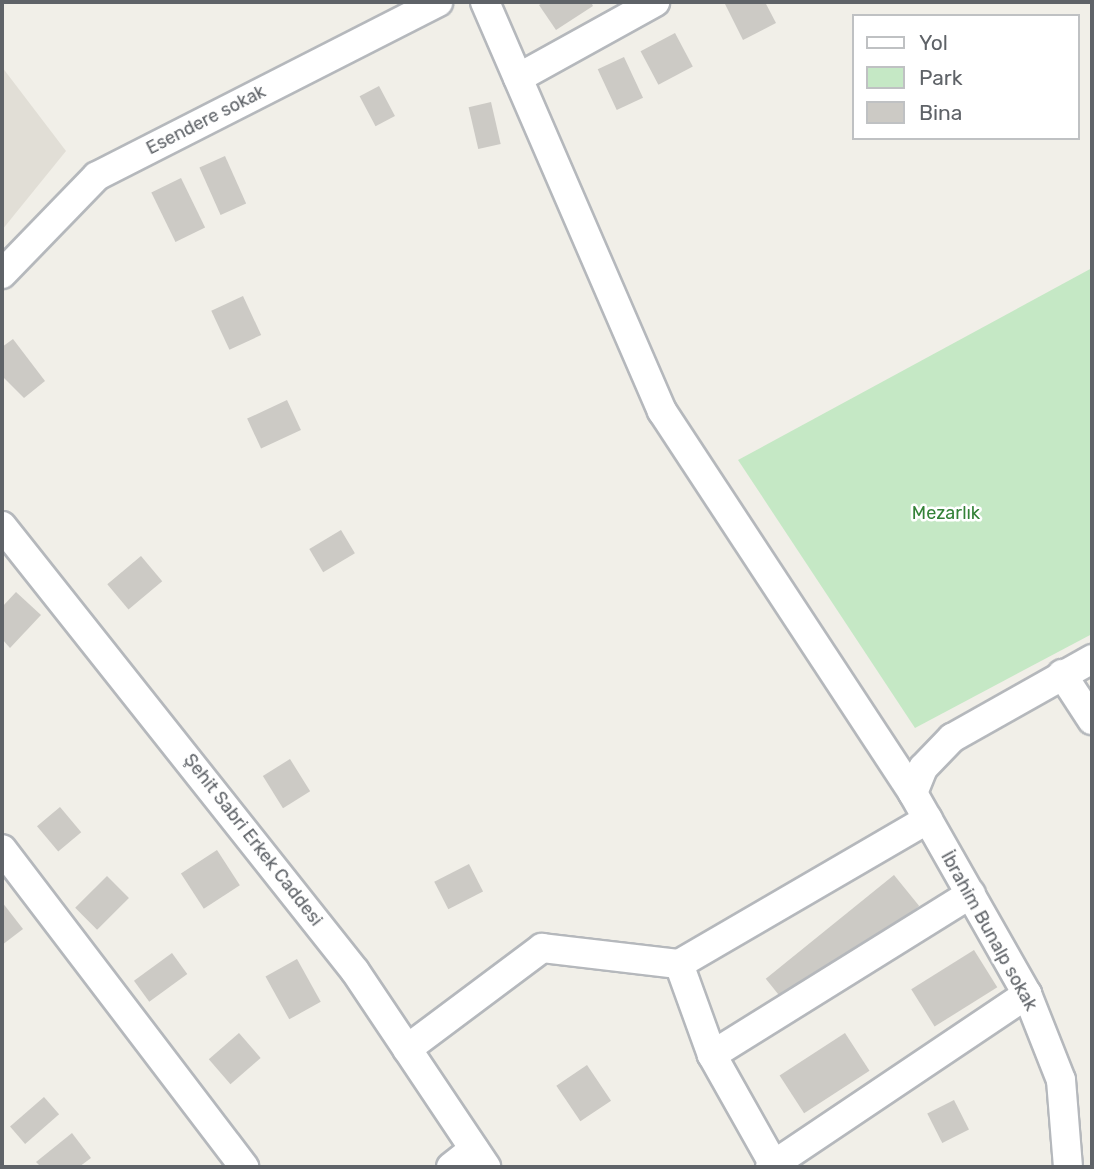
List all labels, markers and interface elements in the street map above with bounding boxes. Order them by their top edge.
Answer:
legend [852,14,1080,140]
text: Yol [919,30,948,55]
text: Park [919,65,963,90]
street label: Esendere sokak [143,81,269,159]
text: Bina [919,100,962,125]
park label: Mezarlık [912,502,980,524]
street label: Şehit Sabri Erkek Caddesi [179,749,327,931]
street label: İbrahim Bunalp sokak [936,847,1042,1015]

